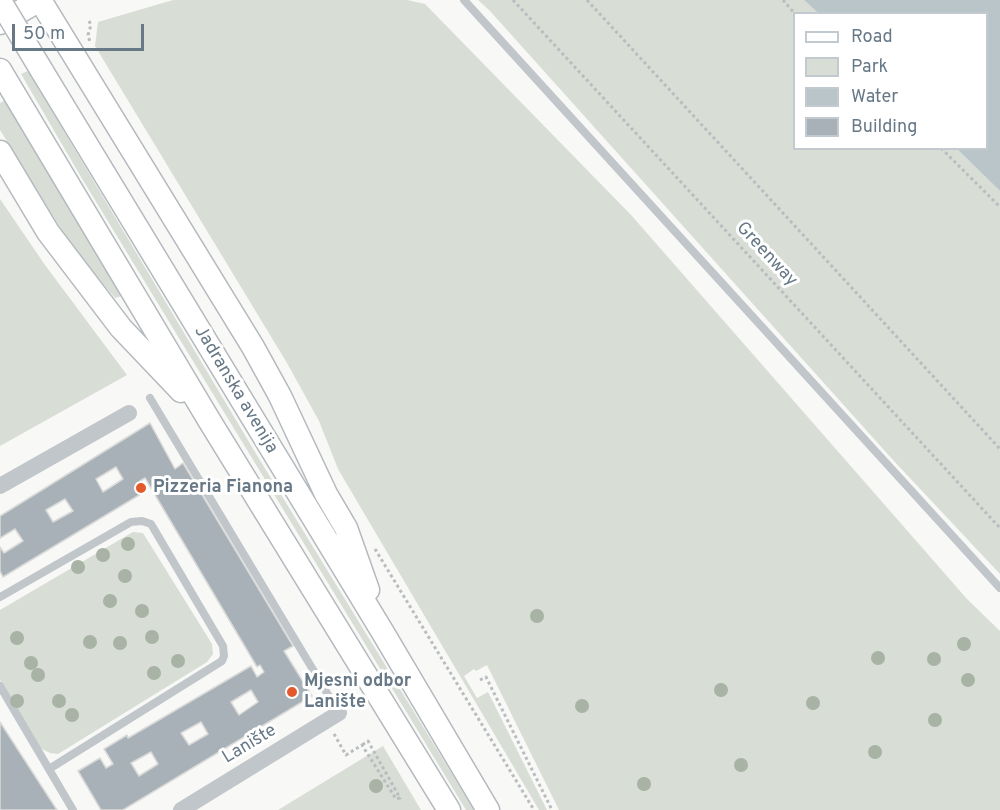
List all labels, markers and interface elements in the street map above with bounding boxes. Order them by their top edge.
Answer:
scale bar [15,12,147,50]
legend [793,12,988,150]
text: 50 m [23,23,65,46]
text: Road [851,26,893,49]
text: Park [851,56,888,79]
text: Water [851,86,898,109]
text: Building [851,116,917,139]
street label: Greenway [731,218,801,292]
street label: Jadranska avenija [188,322,282,458]
place label: Pizzeria Fianona [153,477,293,499]
marker: Pizzeria Fianona [134,481,148,495]
place label: Mjesni odbor Lanište [304,671,411,714]
marker: Mjesni odbor Lanište [285,685,299,699]
street label: Lanište [219,721,281,769]

